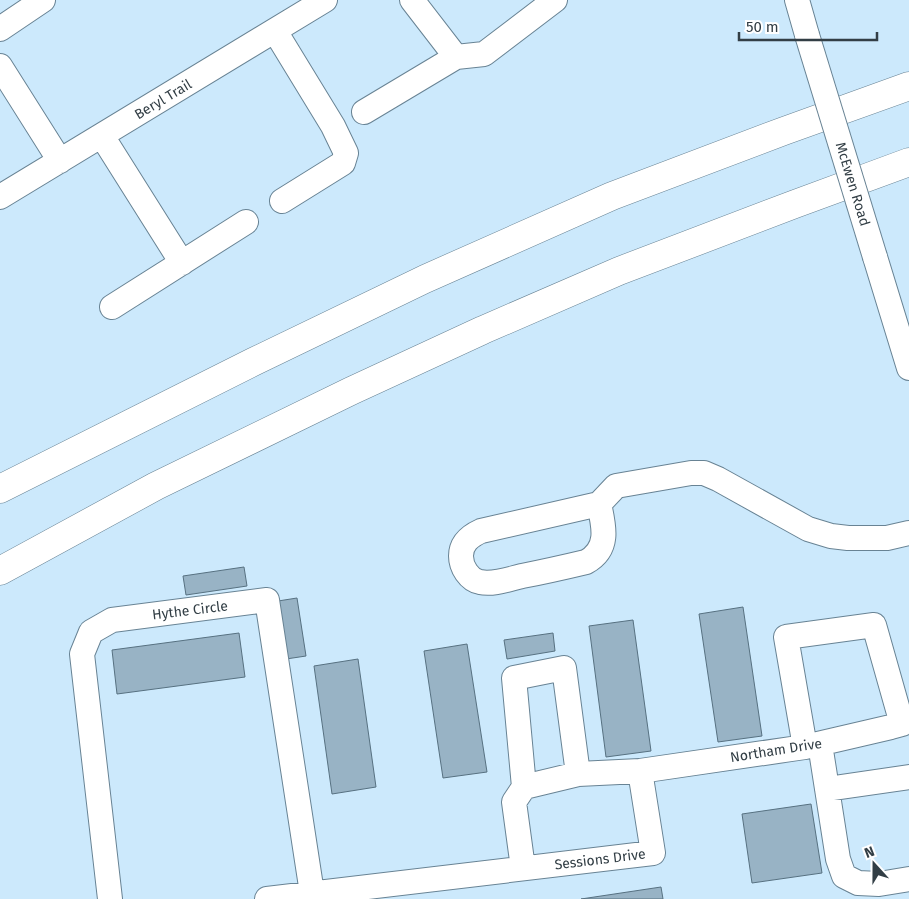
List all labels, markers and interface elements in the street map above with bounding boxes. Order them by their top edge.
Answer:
scale bar [739,10,876,42]
text: 50 m [746,18,779,36]
street label: Beryl Trail [132,76,195,123]
street label: McEwen Road [832,140,873,228]
street label: Hythe Circle [151,597,229,624]
street label: Northam Drive [729,735,823,766]
north arrow [849,839,899,889]
text: N [862,843,877,862]
street label: Sessions Drive [554,845,647,874]

